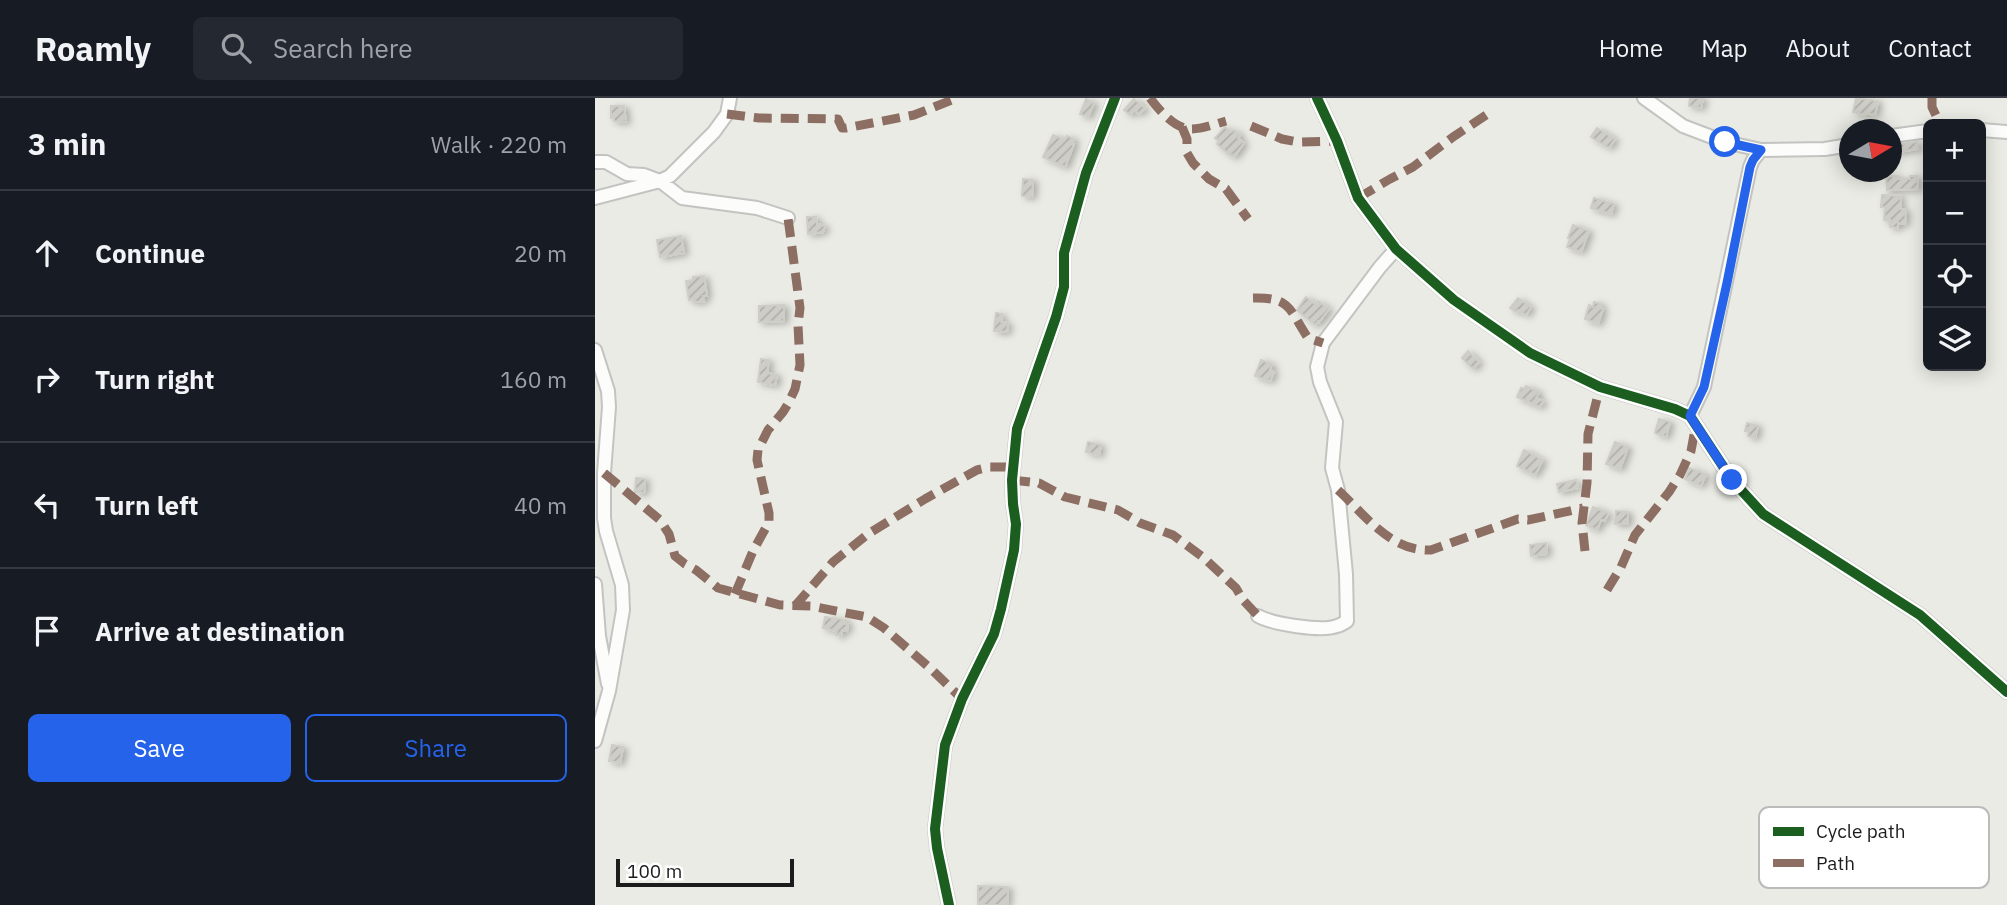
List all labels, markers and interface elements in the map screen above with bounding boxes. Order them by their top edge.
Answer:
search box [193,17,683,80]
text: Roamly [35,27,151,70]
icon: search [217,29,255,67]
text: Search here [273,31,412,65]
text: Home [1599,32,1663,64]
text: Map [1701,32,1747,64]
text: About [1785,32,1850,64]
text: Contact [1888,32,1972,64]
north arrow [1839,119,1902,182]
map controls [1923,119,1986,371]
button: + [1923,119,1986,182]
text: 3 min [28,124,106,163]
route start [1709,126,1740,157]
text: Walk · 220 m [431,129,567,159]
button: − [1923,182,1986,245]
icon: ahead [28,234,66,272]
text: Continue [95,236,205,270]
text: 20 m [514,238,567,268]
button: locate [1923,245,1986,308]
button: layers [1923,308,1986,371]
icon: right [28,360,66,398]
text: Turn right [95,362,214,396]
text: 160 m [500,364,567,394]
route end [1716,464,1747,495]
icon: left [28,486,66,524]
text: Turn left [95,488,198,522]
text: 40 m [514,490,567,520]
icon: arrive [28,612,66,650]
text: Arrive at destination [95,614,345,648]
button: Save [28,714,291,782]
button: Share [305,714,567,782]
legend [1759,807,1989,888]
text: Cycle path [1816,819,1905,843]
text: Path [1816,851,1855,875]
scale bar [616,856,795,888]
text: 100 m [627,859,682,883]

